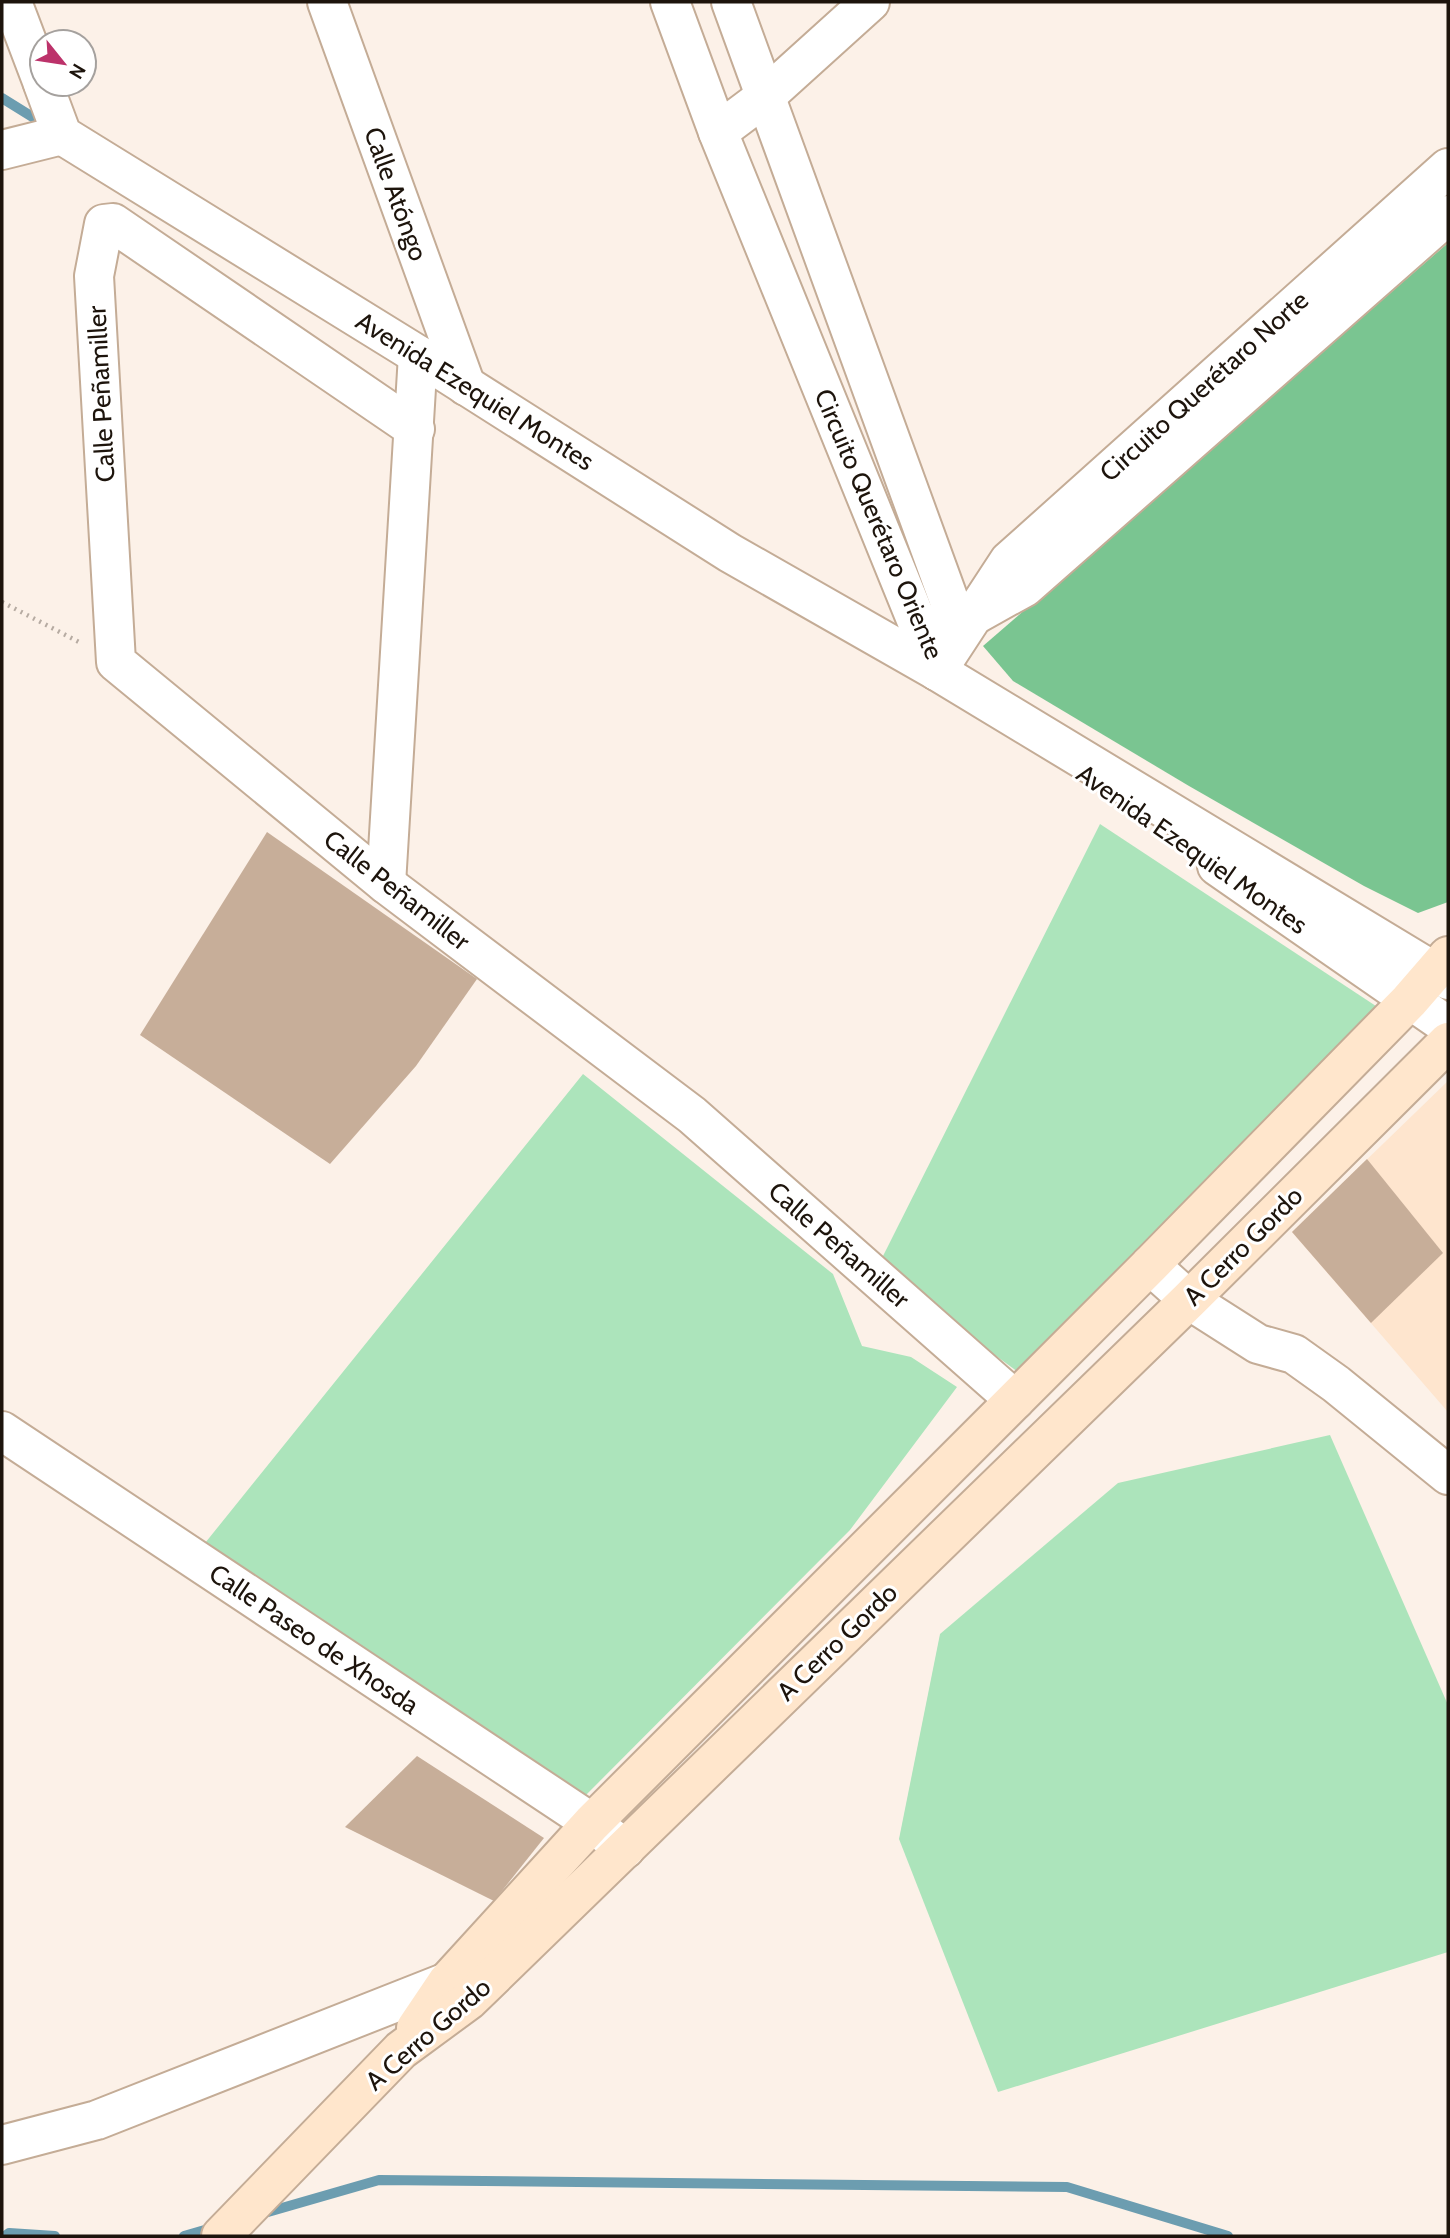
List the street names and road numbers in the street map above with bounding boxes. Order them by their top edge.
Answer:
street label: Calle Atóngo [357,123,435,265]
street label: Circuito Querétaro Norte [1093,284,1315,488]
street label: Calle Peñamiller [80,304,122,483]
street label: Avenida Ezequiel Montes [350,305,600,477]
street label: Circuito Querétaro Oriente [808,384,950,664]
street label: Avenida Ezequiel Montes [1070,757,1314,941]
street label: Calle Peñamiller [318,823,477,957]
street label: Calle Peñamiller [762,1175,917,1316]
street label: A Cerro Gordo [1177,1180,1309,1312]
street label: Calle Paseo de Xhosda [203,1557,425,1721]
street label: A Cerro Gordo [770,1577,904,1707]
street label: A Cerro Gordo [359,1971,497,2097]

